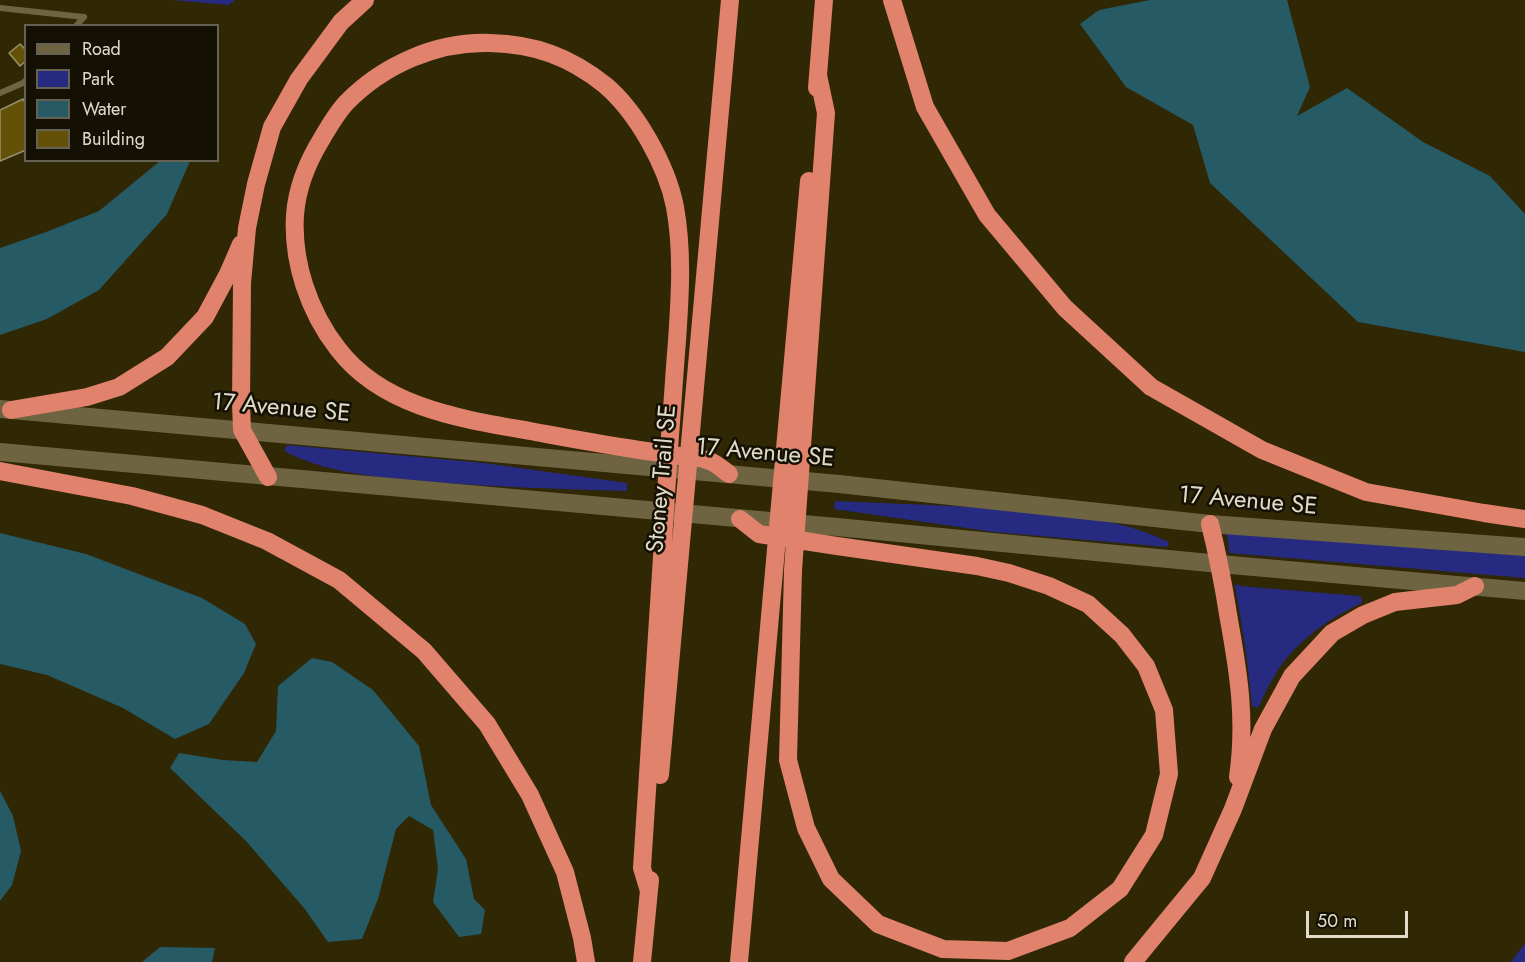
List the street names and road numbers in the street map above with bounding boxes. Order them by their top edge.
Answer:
street label: 17 Avenue SE [211,389,351,429]
street label: Stoney Trail SE [642,404,684,554]
street label: 17 Avenue SE [695,434,835,474]
street label: 17 Avenue SE [1178,482,1318,522]

